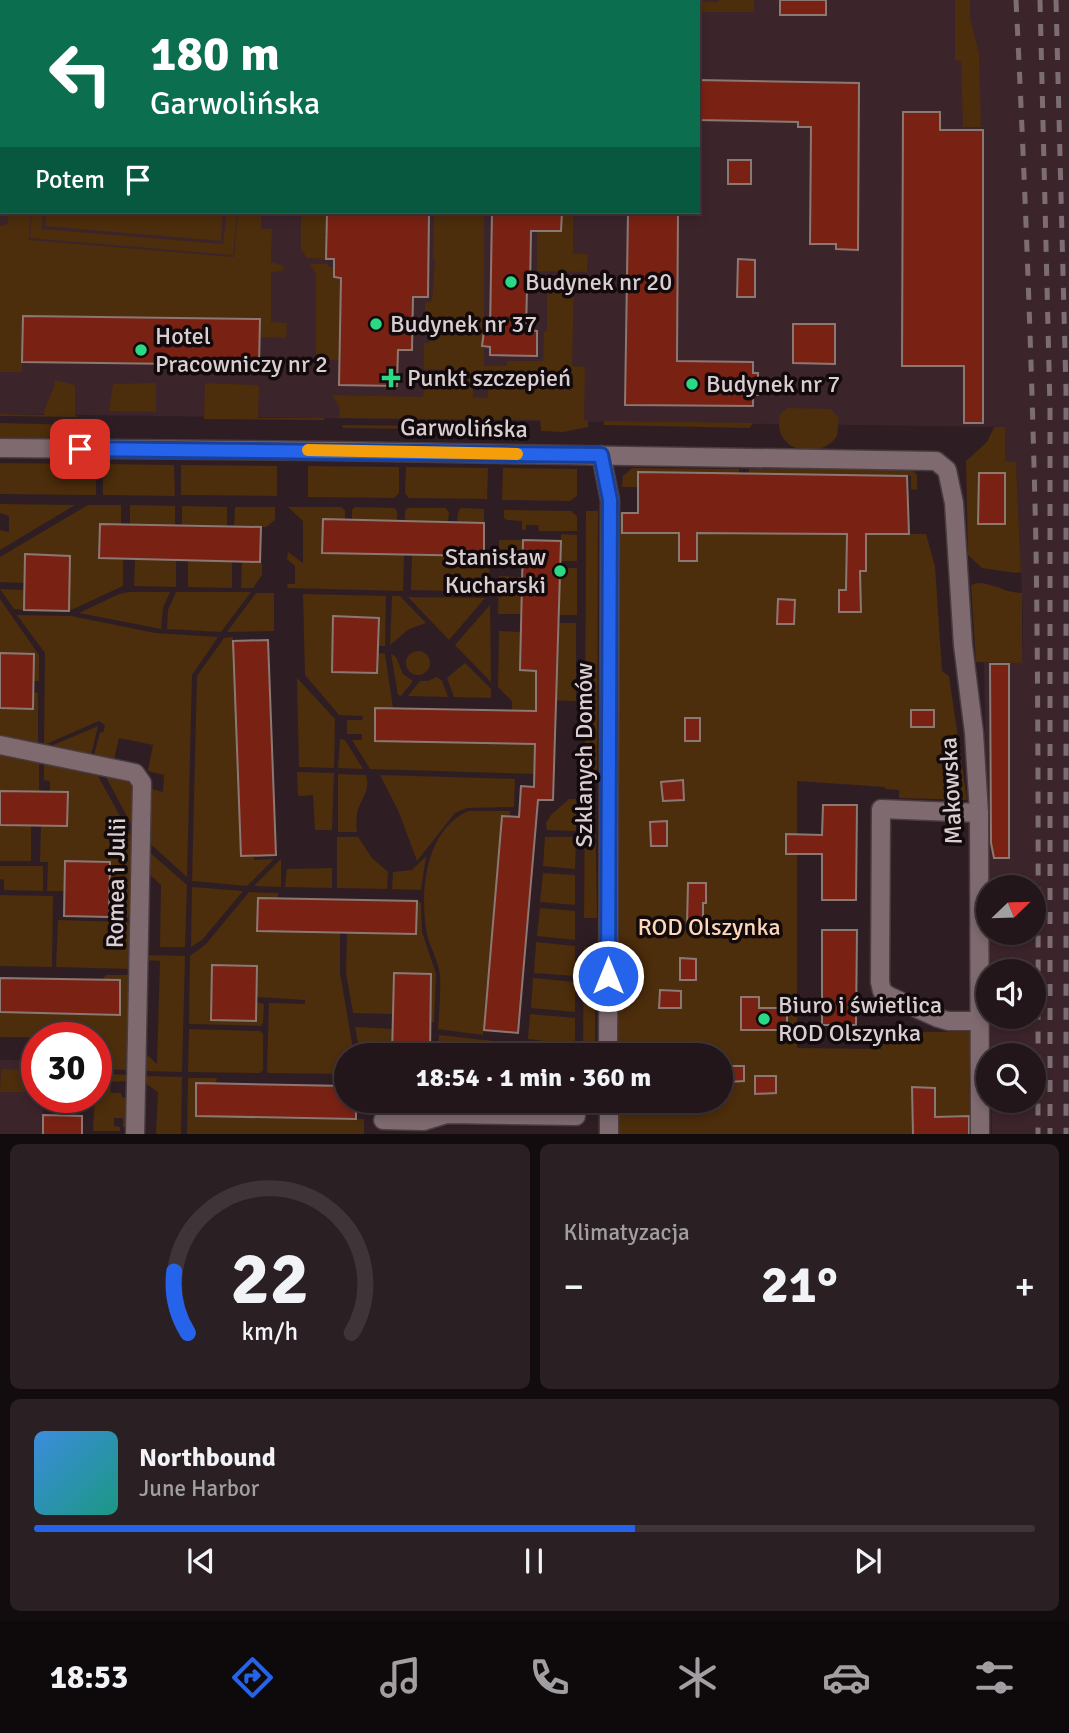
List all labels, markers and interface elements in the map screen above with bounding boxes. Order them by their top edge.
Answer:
text: 180 m [150,24,280,84]
icon: left [35,28,126,119]
text: Garwolińska [150,84,320,123]
icon: arrive [119,161,157,199]
text: Potem [35,164,105,196]
place label: Budynek nr 20 [525,267,672,297]
marker: Budynek nr 20 [503,274,519,290]
place label: Budynek nr 37 [390,309,537,339]
marker: Budynek nr 37 [368,316,384,332]
place label: Hotel Pracowniczy nr 2 [155,321,328,379]
marker: Hotel Pracowniczy nr 2 [133,342,149,358]
place label: Punkt szczepień [407,363,571,393]
marker: Punkt szczepień [381,368,401,388]
place label: Budynek nr 7 [706,369,840,399]
marker: Budynek nr 7 [684,376,700,392]
street label: Garwolińska [400,412,528,444]
pin [50,419,110,479]
icon: arrive [61,430,99,468]
place label: Stanisław Kucharski [445,542,546,600]
marker: Stanisław Kucharski [552,563,568,579]
street label: Szklanych Domów [569,663,599,847]
street label: Makowska [933,737,969,845]
street label: Romea i Julii [100,817,132,949]
north arrow [976,875,1046,945]
map controls [976,875,1046,1113]
park label: ROD Olszynka [637,912,781,942]
position arrow [571,939,645,1013]
button: sound [976,959,1046,1029]
place label: Biuro i świetlica ROD Olszynka [778,990,942,1048]
marker: Biuro i świetlica ROD Olszynka [756,1011,772,1027]
speed limit sign: 30 [21,1022,112,1113]
button: search [976,1043,1046,1113]
text: 18:54 · 1 min · 360 m [416,1062,651,1094]
text: Klimatyzacja [564,1218,690,1247]
text: 22 [230,1235,309,1324]
text: 21° [761,1253,838,1317]
text: − [564,1263,584,1310]
text: + [1014,1263,1035,1310]
text: km/h [241,1315,298,1346]
text: Northbound [139,1442,276,1474]
text: June Harbor [139,1474,259,1503]
icon: previous [182,1542,220,1580]
icon: pause [515,1542,553,1580]
icon: next [849,1542,887,1580]
icon: directions [228,1653,277,1702]
icon: music [376,1653,425,1702]
icon: phone [525,1653,574,1702]
icon: climate [673,1653,722,1702]
icon: car [822,1653,871,1702]
icon: filters [970,1653,1019,1702]
text: 18:53 [50,1658,128,1697]

